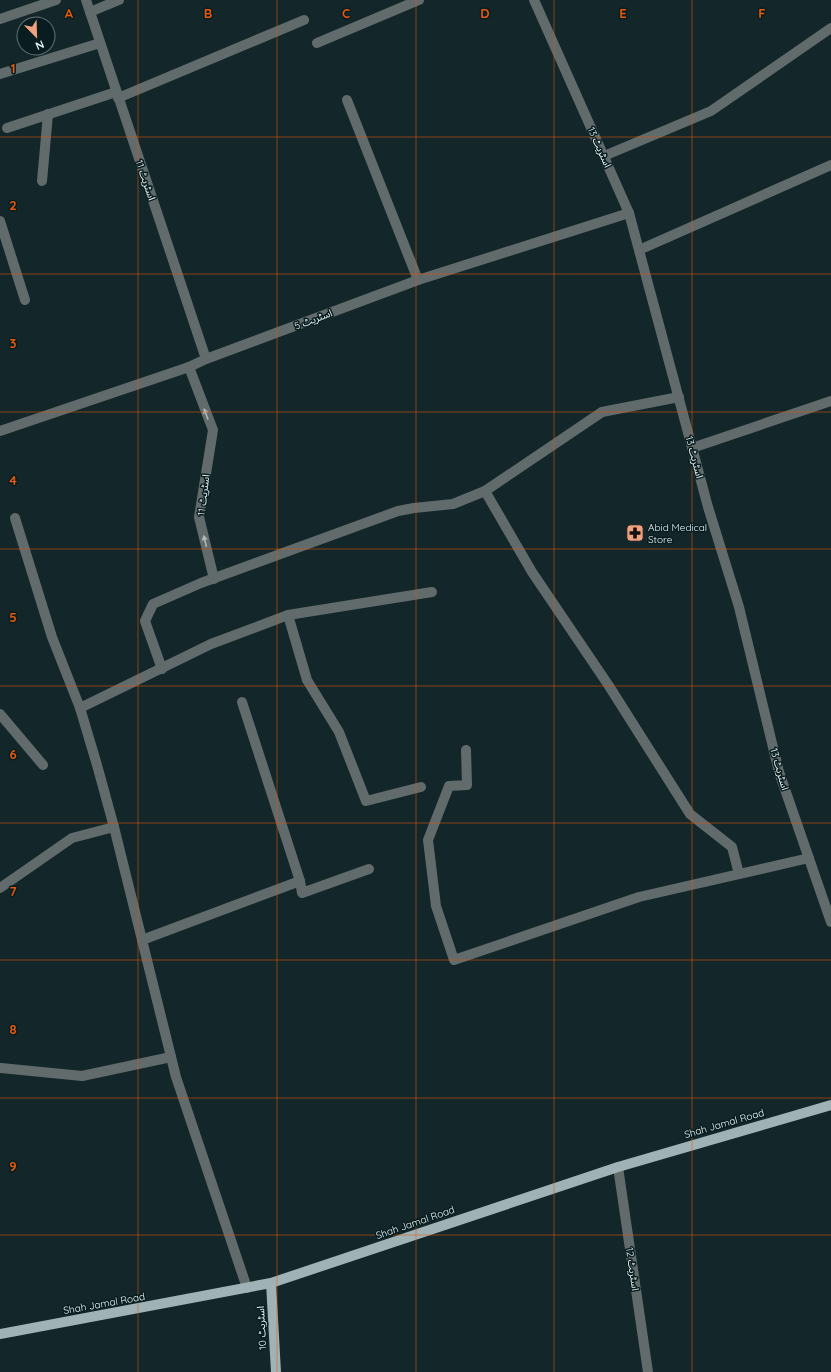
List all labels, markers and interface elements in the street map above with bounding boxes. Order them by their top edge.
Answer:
text: A [65,5,74,21]
text: B [204,5,212,21]
text: C [342,5,350,21]
text: D [480,5,490,21]
text: E [619,5,627,21]
text: F [758,5,766,21]
north arrow [16,16,56,56]
text: N [33,37,46,53]
text: 1 [10,60,16,76]
street label: اسٹریٹ 13 [585,125,614,170]
street label: اسٹریٹ 11 [133,158,158,202]
text: 2 [9,197,17,213]
street label: اسٹریٹ 5 [292,306,334,333]
text: 3 [10,335,17,351]
one-way arrow [203,407,209,419]
street label: اسٹریٹ 13 [683,435,706,480]
text: 4 [9,472,17,488]
street label: اسٹریٹ 11 [195,474,212,517]
place label: Abid Medical Store [648,521,707,546]
pharmacy icon: Abid Medical Store [625,523,645,543]
one-way arrow [201,535,207,547]
text: 5 [9,609,17,625]
text: 6 [9,746,17,762]
street label: اسٹریٹ 13 [767,747,792,792]
text: 7 [9,883,17,899]
text: 8 [9,1021,17,1037]
street label: Shah Jamal Road [683,1106,766,1141]
text: 9 [9,1158,17,1174]
street label: Shah Jamal Road [374,1203,456,1242]
street label: اسٹریٹ 12 [623,1247,642,1292]
street label: Shah Jamal Road [62,1290,146,1317]
street label: اسٹریٹ 10 [254,1306,269,1350]

